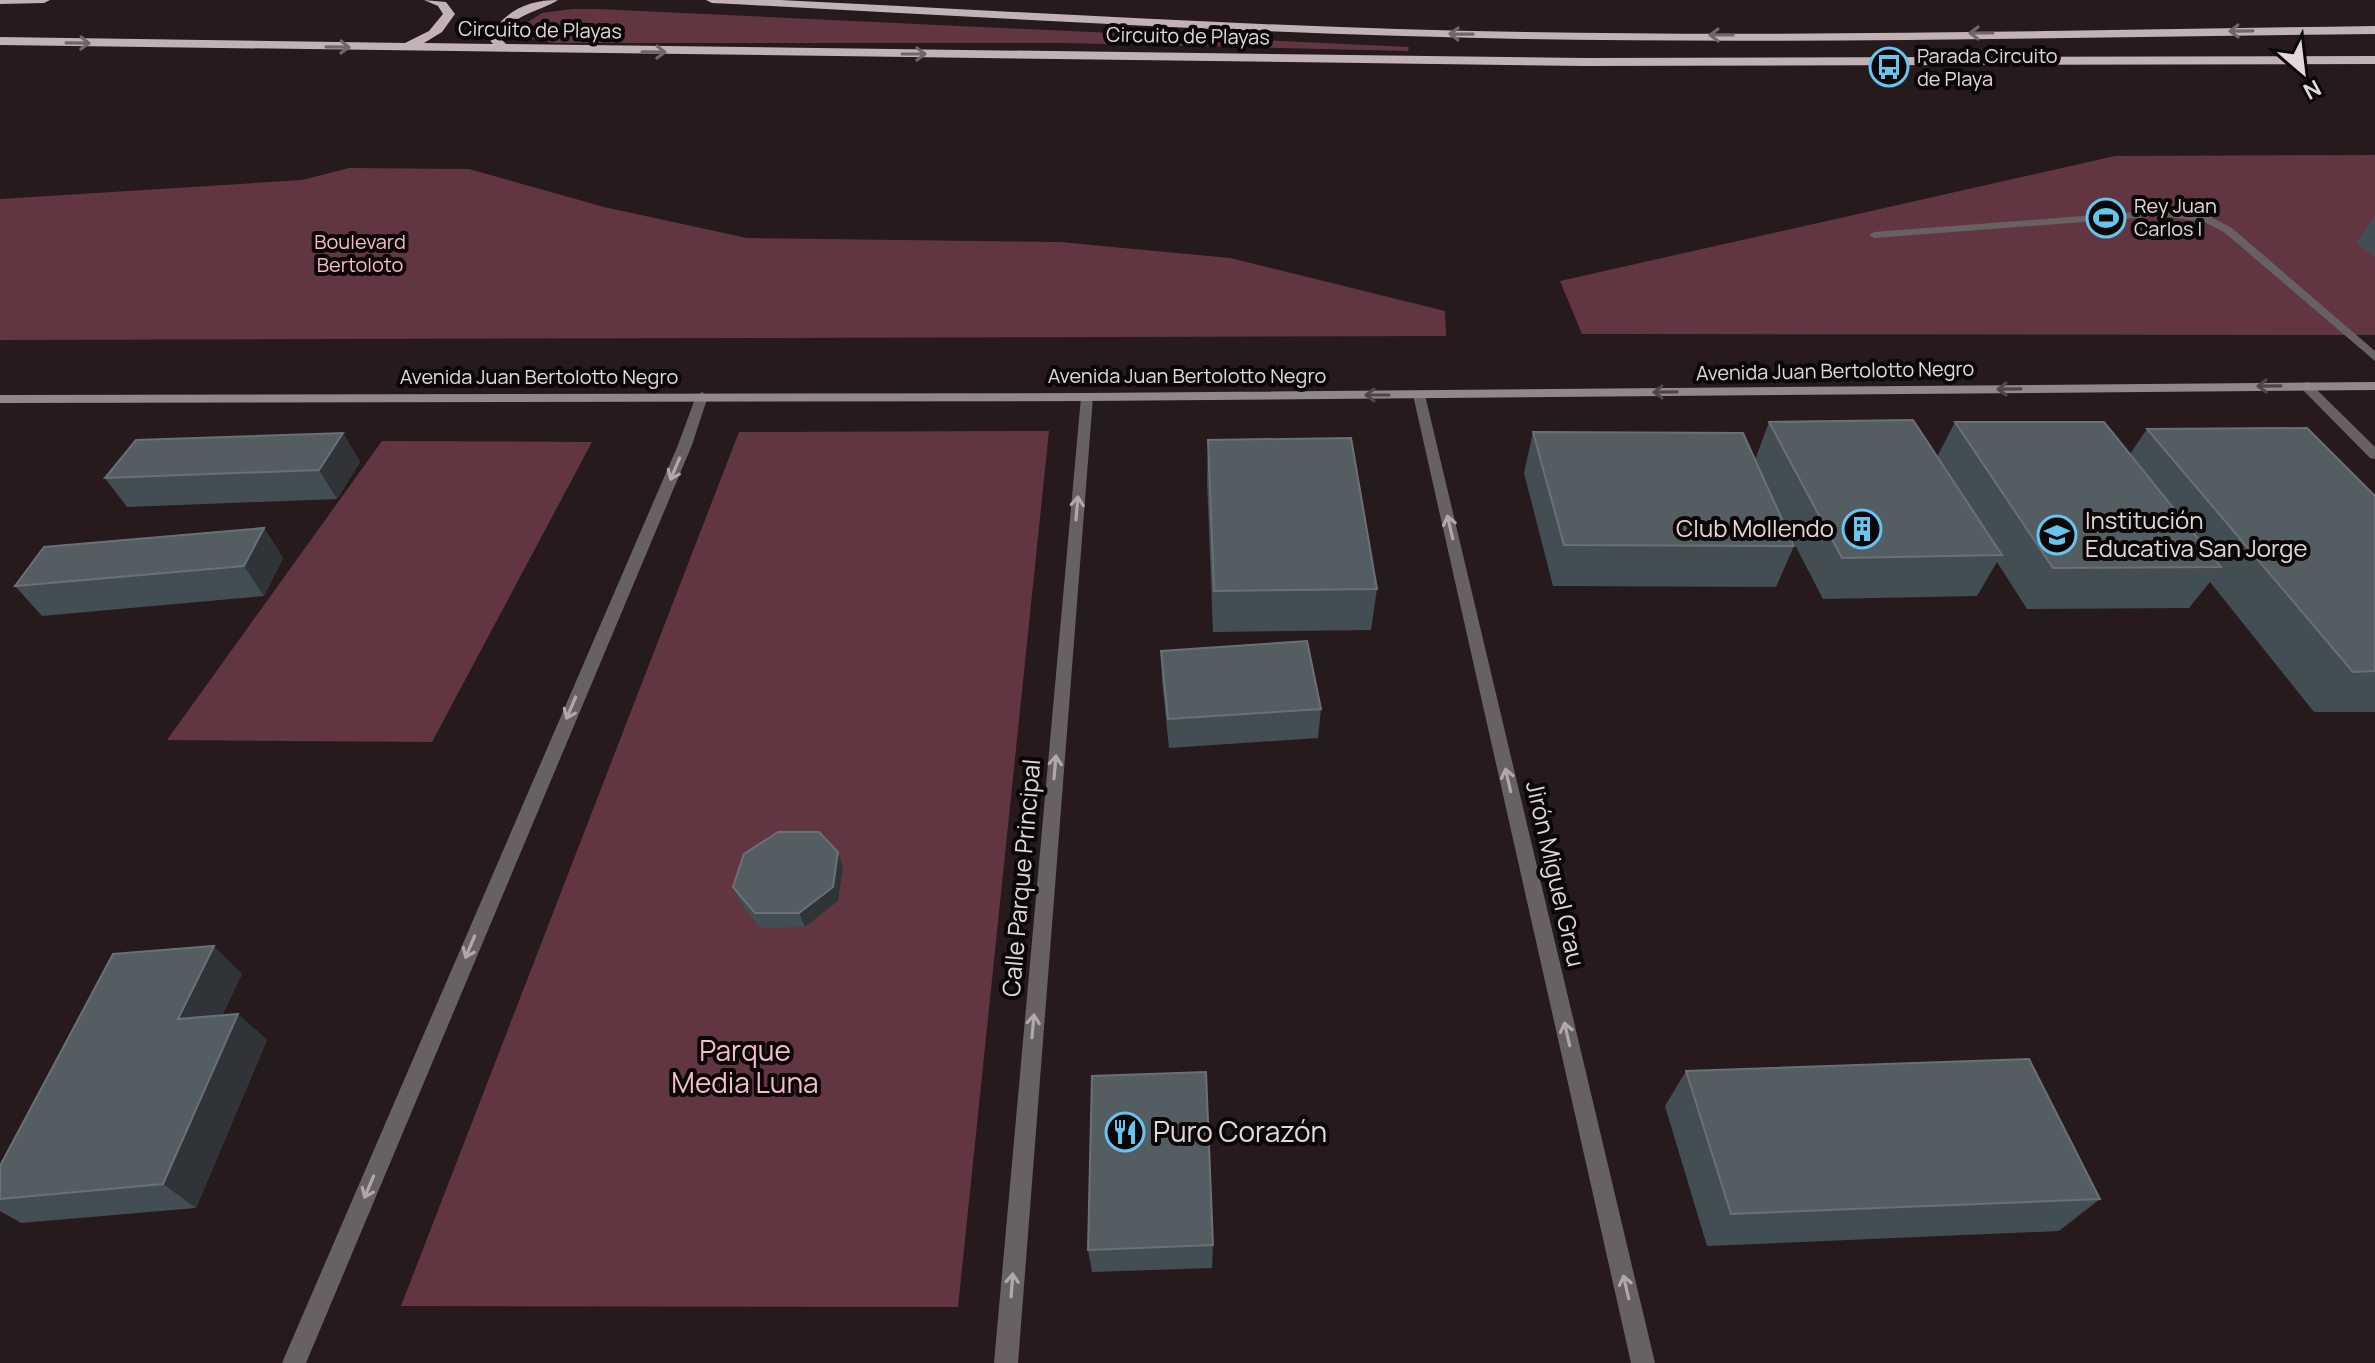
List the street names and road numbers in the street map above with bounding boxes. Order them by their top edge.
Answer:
street label: Circuito de Playas [458,15,622,44]
street label: Circuito de Playas [1106,21,1270,50]
street label: Avenida Juan Bertolotto Negro [1696,355,1975,386]
street label: Avenida Juan Bertolotto Negro [1048,362,1326,389]
street label: Avenida Juan Bertolotto Negro [400,363,678,390]
street label: Calle Parque Principal [994,758,1047,998]
street label: Jirón Miguel Grau [1519,778,1594,970]

